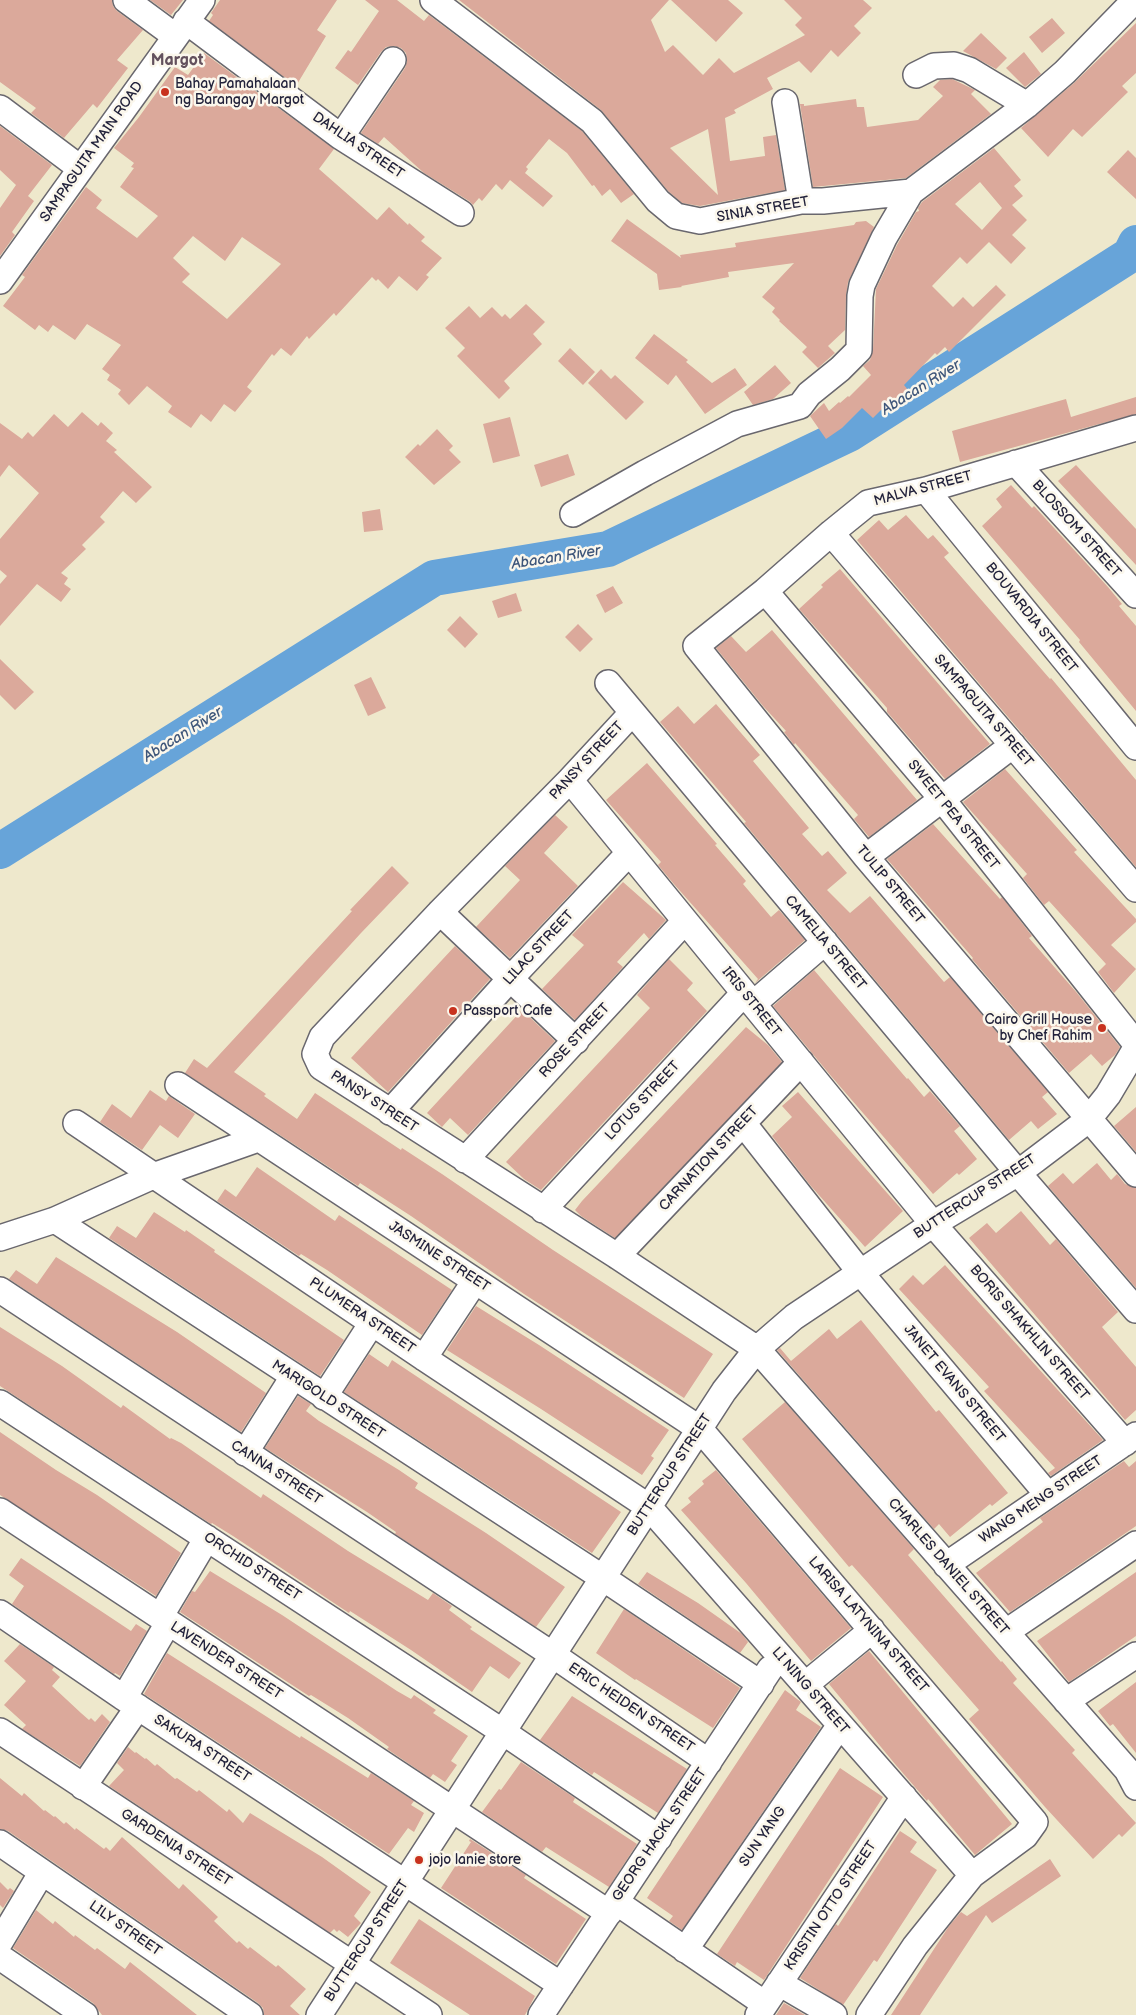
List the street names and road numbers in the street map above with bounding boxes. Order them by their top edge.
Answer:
street label: SAMPAGUITA MAIN ROAD [37,78,147,226]
street label: DAHLIA STREET [309,109,407,183]
street label: SINIA STREET [716,194,810,226]
street label: MALVA STREET [872,468,974,510]
street label: BLOSSOM STREET [1028,477,1124,581]
street label: BOUVARDIA STREET [981,560,1081,676]
street label: SAMPAGUITA STREET [930,652,1036,770]
street label: PANSY STREET [547,718,627,804]
street label: SWEET PEA STREET [904,757,1002,873]
street label: TULIP STREET [852,842,928,928]
street label: CAMELIA STREET [781,892,869,994]
street label: LILAC STREET [500,907,578,989]
street label: IRIS STREET [718,964,784,1040]
street label: ROSE STREET [536,1000,614,1082]
street label: LOTUS STREET [602,1058,684,1144]
street label: PANSY STREET [327,1068,421,1136]
street label: CARNATION STREET [656,1103,762,1215]
street label: BUTTERCUP STREET [911,1151,1039,1243]
street label: JASMINE STREET [385,1218,493,1296]
street label: BORIS SHAKHLIN STREET [966,1262,1092,1404]
street label: PLUMERA STREET [306,1274,418,1358]
street label: JANET EVANS STREET [900,1322,1008,1446]
street label: MARIGOLD STREET [268,1357,388,1443]
street label: BUTTERCUP STREET [624,1411,716,1539]
street label: CANNA STREET [227,1437,325,1509]
street label: WANG MENG STREET [976,1453,1106,1547]
street label: CHARLES DANIEL STREET [884,1495,1012,1639]
street label: ORCHID STREET [200,1529,304,1605]
street label: LARISA LATYNINA STREET [804,1554,932,1696]
street label: LAVENDER STREET [167,1618,285,1704]
street label: LI NING STREET [768,1644,852,1738]
street label: ERIC HEIDEN STREET [565,1660,697,1756]
street label: SAKURA STREET [150,1711,254,1787]
street label: GEORG HACKL STREET [609,1765,711,1905]
street label: SUN YANG [736,1804,790,1870]
street label: GARDENIA STREET [117,1806,235,1890]
street label: KRISTIN OTTO STREET [781,1838,881,1974]
street label: BUTTERCUP STREET [321,1877,413,2005]
street label: LILY STREET [86,1898,164,1960]

